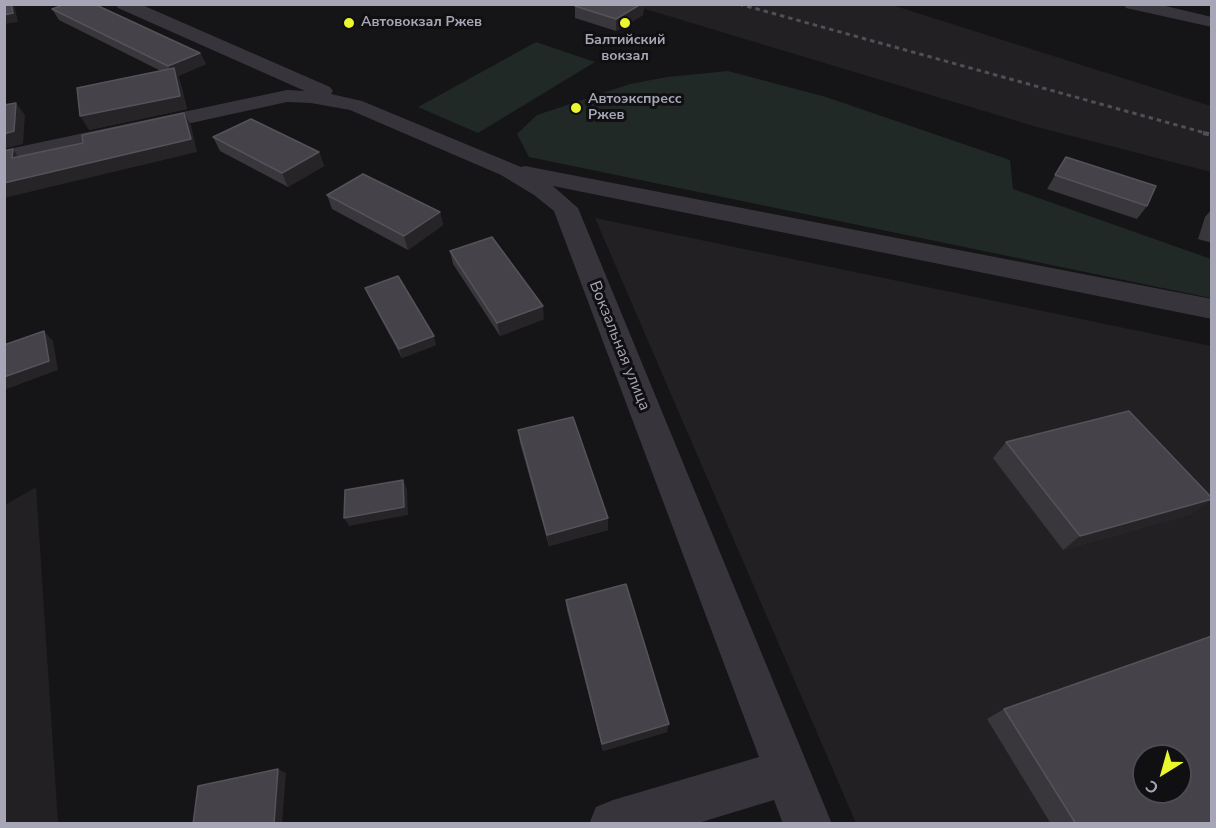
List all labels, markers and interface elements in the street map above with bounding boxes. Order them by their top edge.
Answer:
place label: Автовокзал Ржев [361,15,482,31]
marker: Автовокзал Ржев [342,16,356,30]
marker: Балтийский вокзал [618,16,632,30]
place label: Балтийский вокзал [585,33,665,66]
place label: Автоэкспресс Ржев [588,92,682,124]
marker: Автоэкспресс Ржев [569,101,583,115]
street label: Вокзальная улица [584,278,654,414]
north arrow [1132,744,1192,804]
text: С [1141,775,1163,799]

